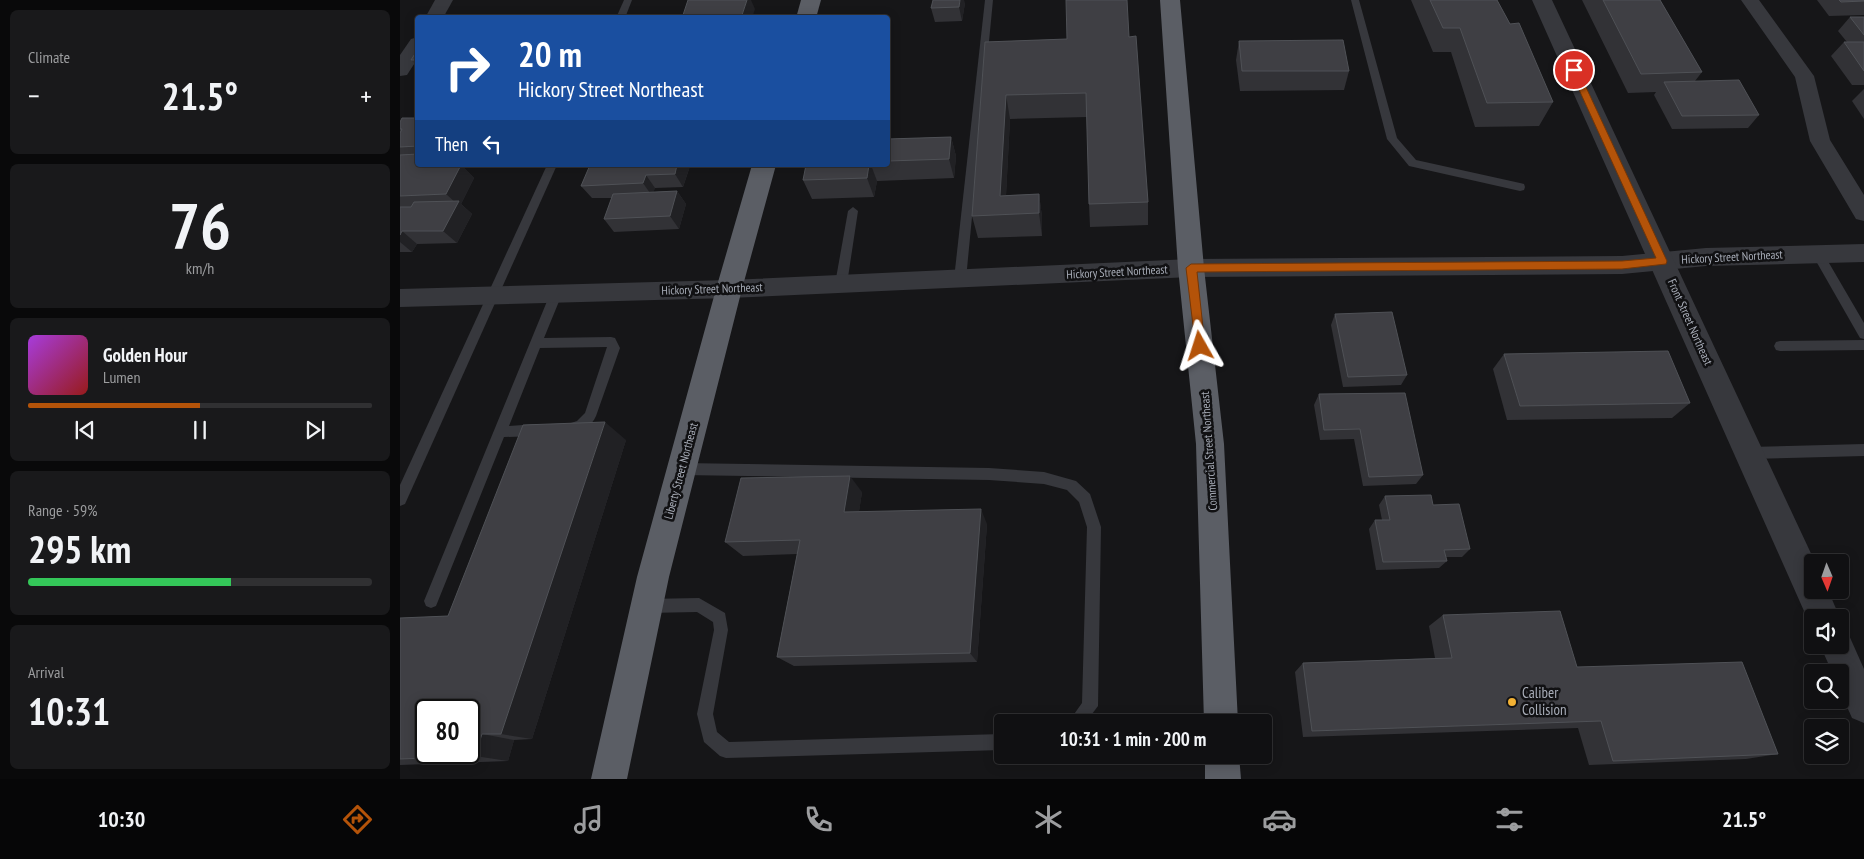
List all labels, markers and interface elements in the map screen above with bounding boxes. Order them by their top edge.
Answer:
text: 20 m [518,31,582,77]
icon: right [435,35,500,100]
text: Climate [28,47,70,67]
pin [1553,49,1595,91]
icon: arrive [1560,56,1588,84]
text: 21.5° [162,71,238,120]
text: Hickory Street Northeast [518,75,704,103]
text: − [28,77,40,114]
text: + [360,77,372,114]
icon: left [478,130,506,158]
text: Then [435,132,468,156]
text: 76 [169,183,231,267]
street label: Hickory Street Northeast [1681,246,1784,267]
text: km/h [186,258,214,278]
street label: Hickory Street Northeast [1066,261,1169,282]
street label: Front Street Northeast [1665,276,1716,368]
street label: Hickory Street Northeast [661,279,764,298]
position arrow [1173,319,1225,371]
text: Golden Hour [103,343,187,367]
text: Lumen [103,367,140,387]
street label: Commercial Street Northeast [1197,390,1220,511]
icon: previous [71,416,99,444]
icon: pause [186,416,214,444]
icon: next [301,416,329,444]
street label: Liberty Street Northeast [660,420,701,521]
text: Range · 59% [28,500,97,520]
text: 295 km [28,524,131,573]
north arrow [1804,554,1849,599]
map controls [1804,554,1849,764]
button: sound [1804,609,1849,654]
text: Arrival [28,662,64,682]
button: search [1804,664,1849,709]
place label: Caliber Collision [1522,683,1567,719]
text: 10:31 [28,686,110,735]
marker: Caliber Collision [1506,696,1518,708]
speed limit sign: 80 [415,699,480,764]
button: layers [1804,719,1849,764]
text: 10:31 · 1 min · 200 m [1060,727,1206,751]
icon: directions [340,802,375,837]
icon: music [571,802,606,837]
icon: phone [801,802,836,837]
icon: climate [1031,802,1066,837]
icon: car [1262,802,1297,837]
icon: filters [1492,802,1527,837]
text: 10:30 [98,805,145,833]
text: 21.5° [1722,805,1766,833]

